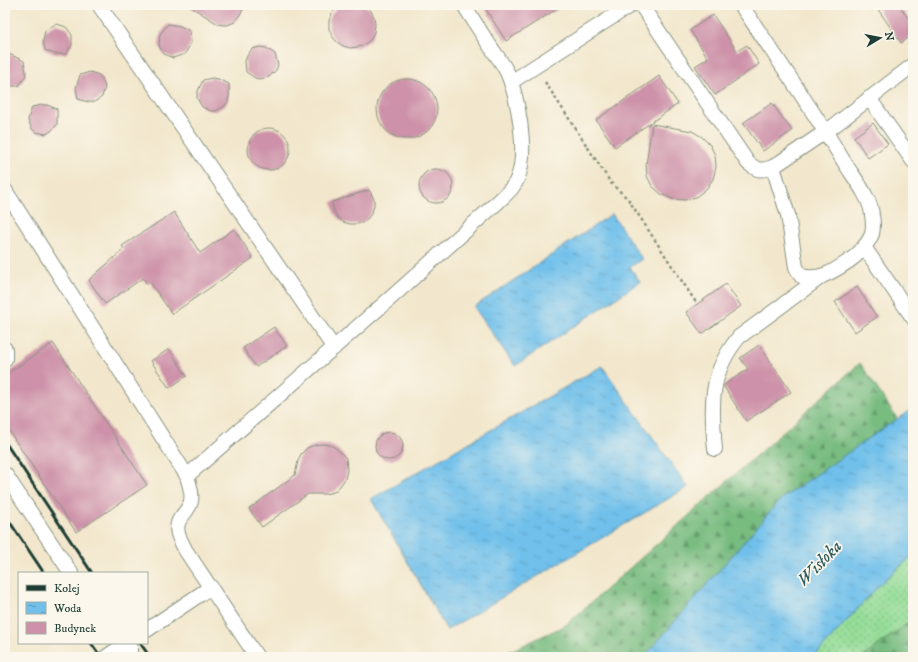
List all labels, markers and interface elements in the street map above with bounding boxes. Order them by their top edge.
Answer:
north arrow [860,18,900,58]
text: N [881,31,897,42]
water label: Wisłoka [793,536,847,591]
legend [18,572,148,644]
text: Kolej [54,581,80,596]
text: Woda [53,601,82,616]
text: Budynek [54,621,96,636]

